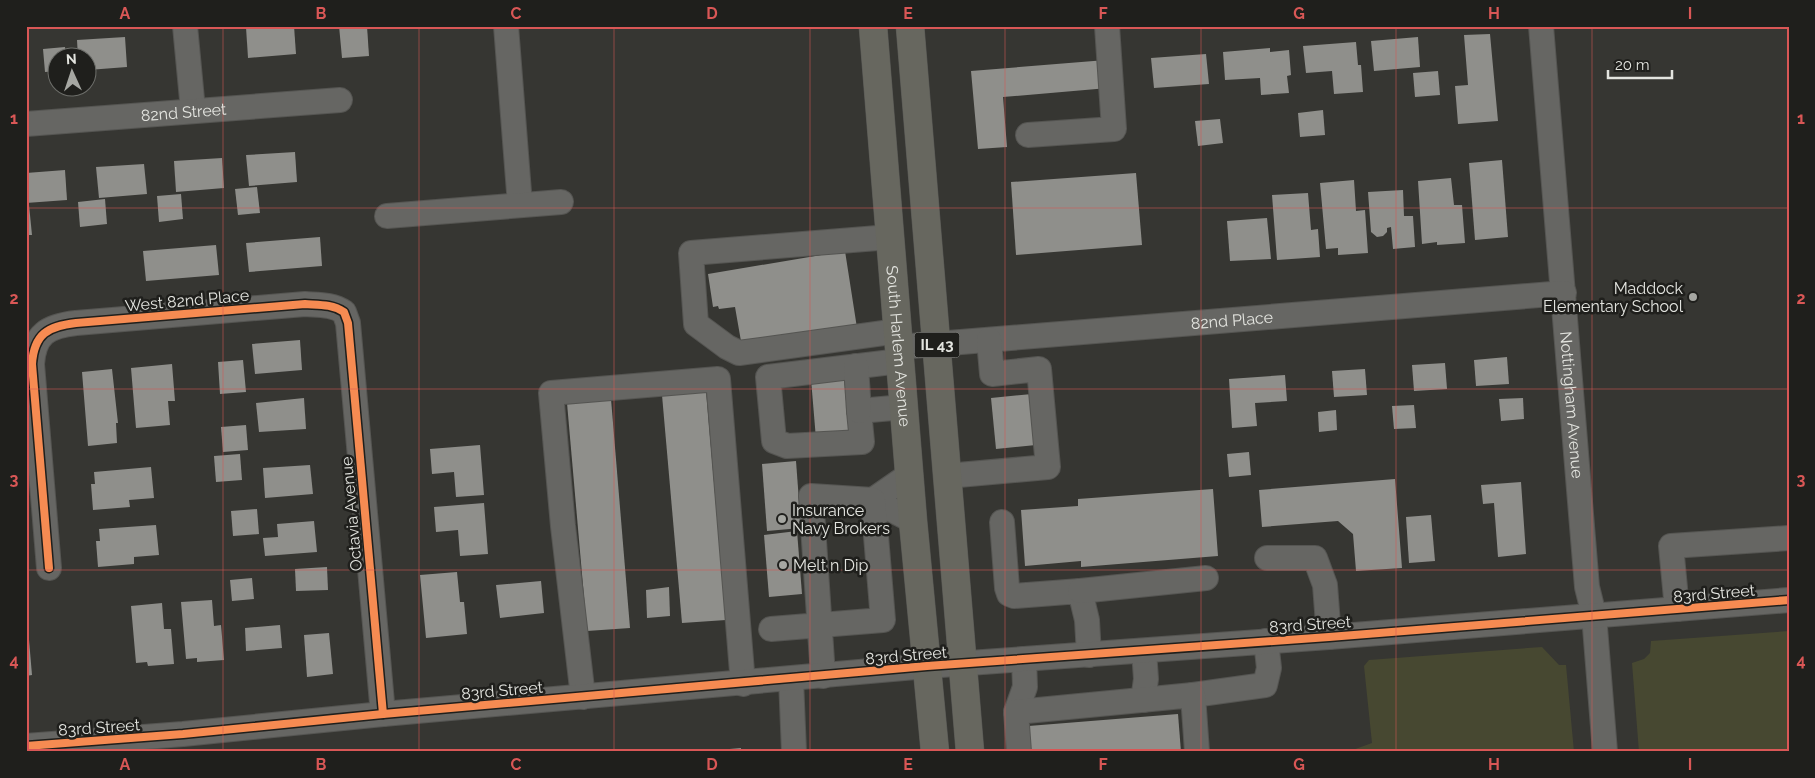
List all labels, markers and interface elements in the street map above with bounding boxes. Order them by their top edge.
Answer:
text: A [120,4,131,23]
text: B [316,4,327,23]
text: C [511,4,522,23]
text: D [706,4,718,23]
text: E [903,4,913,23]
text: F [1098,4,1108,23]
text: G [1293,4,1305,23]
text: H [1488,4,1500,23]
text: I [1688,4,1692,23]
north arrow [48,48,98,98]
scale bar [1608,48,1671,80]
text: N [66,51,77,67]
text: 20 m [1615,56,1650,74]
street label: 82nd Street [140,100,228,125]
text: 1 [10,109,18,128]
text: 1 [1797,109,1805,128]
street label: South Harlem Avenue [882,265,914,427]
place label: Maddock Elementary School [1543,279,1684,316]
street label: West 82nd Place [124,286,250,315]
text: 2 [9,289,19,308]
text: 2 [1796,289,1806,308]
marker: Maddock Elementary School [1687,291,1699,303]
street label: 82nd Place [1190,308,1274,333]
street label: Nottingham Avenue [1556,330,1587,479]
road number: IL 43 [914,332,960,358]
street label: Octavia Avenue [337,456,366,572]
text: 3 [10,470,19,489]
text: 3 [1797,470,1806,489]
place label: Insurance Navy Brokers [792,501,890,538]
marker: Insurance Navy Brokers [776,513,788,525]
place label: Melt n Dip [793,556,868,575]
marker: Melt n Dip [777,559,789,571]
street label: 83rd Street [1672,580,1756,607]
street label: 83rd Street [1269,612,1352,637]
street label: 83rd Street [864,642,948,669]
text: 4 [9,651,19,670]
text: 4 [1796,651,1806,670]
street label: 83rd Street [460,677,544,704]
street label: 83rd Street [58,715,141,740]
text: A [120,755,131,774]
text: B [316,755,327,774]
text: C [511,755,522,774]
text: D [706,755,718,774]
text: E [903,755,913,774]
text: F [1098,755,1108,774]
text: G [1293,755,1305,774]
text: H [1488,755,1500,774]
text: I [1688,755,1692,774]

